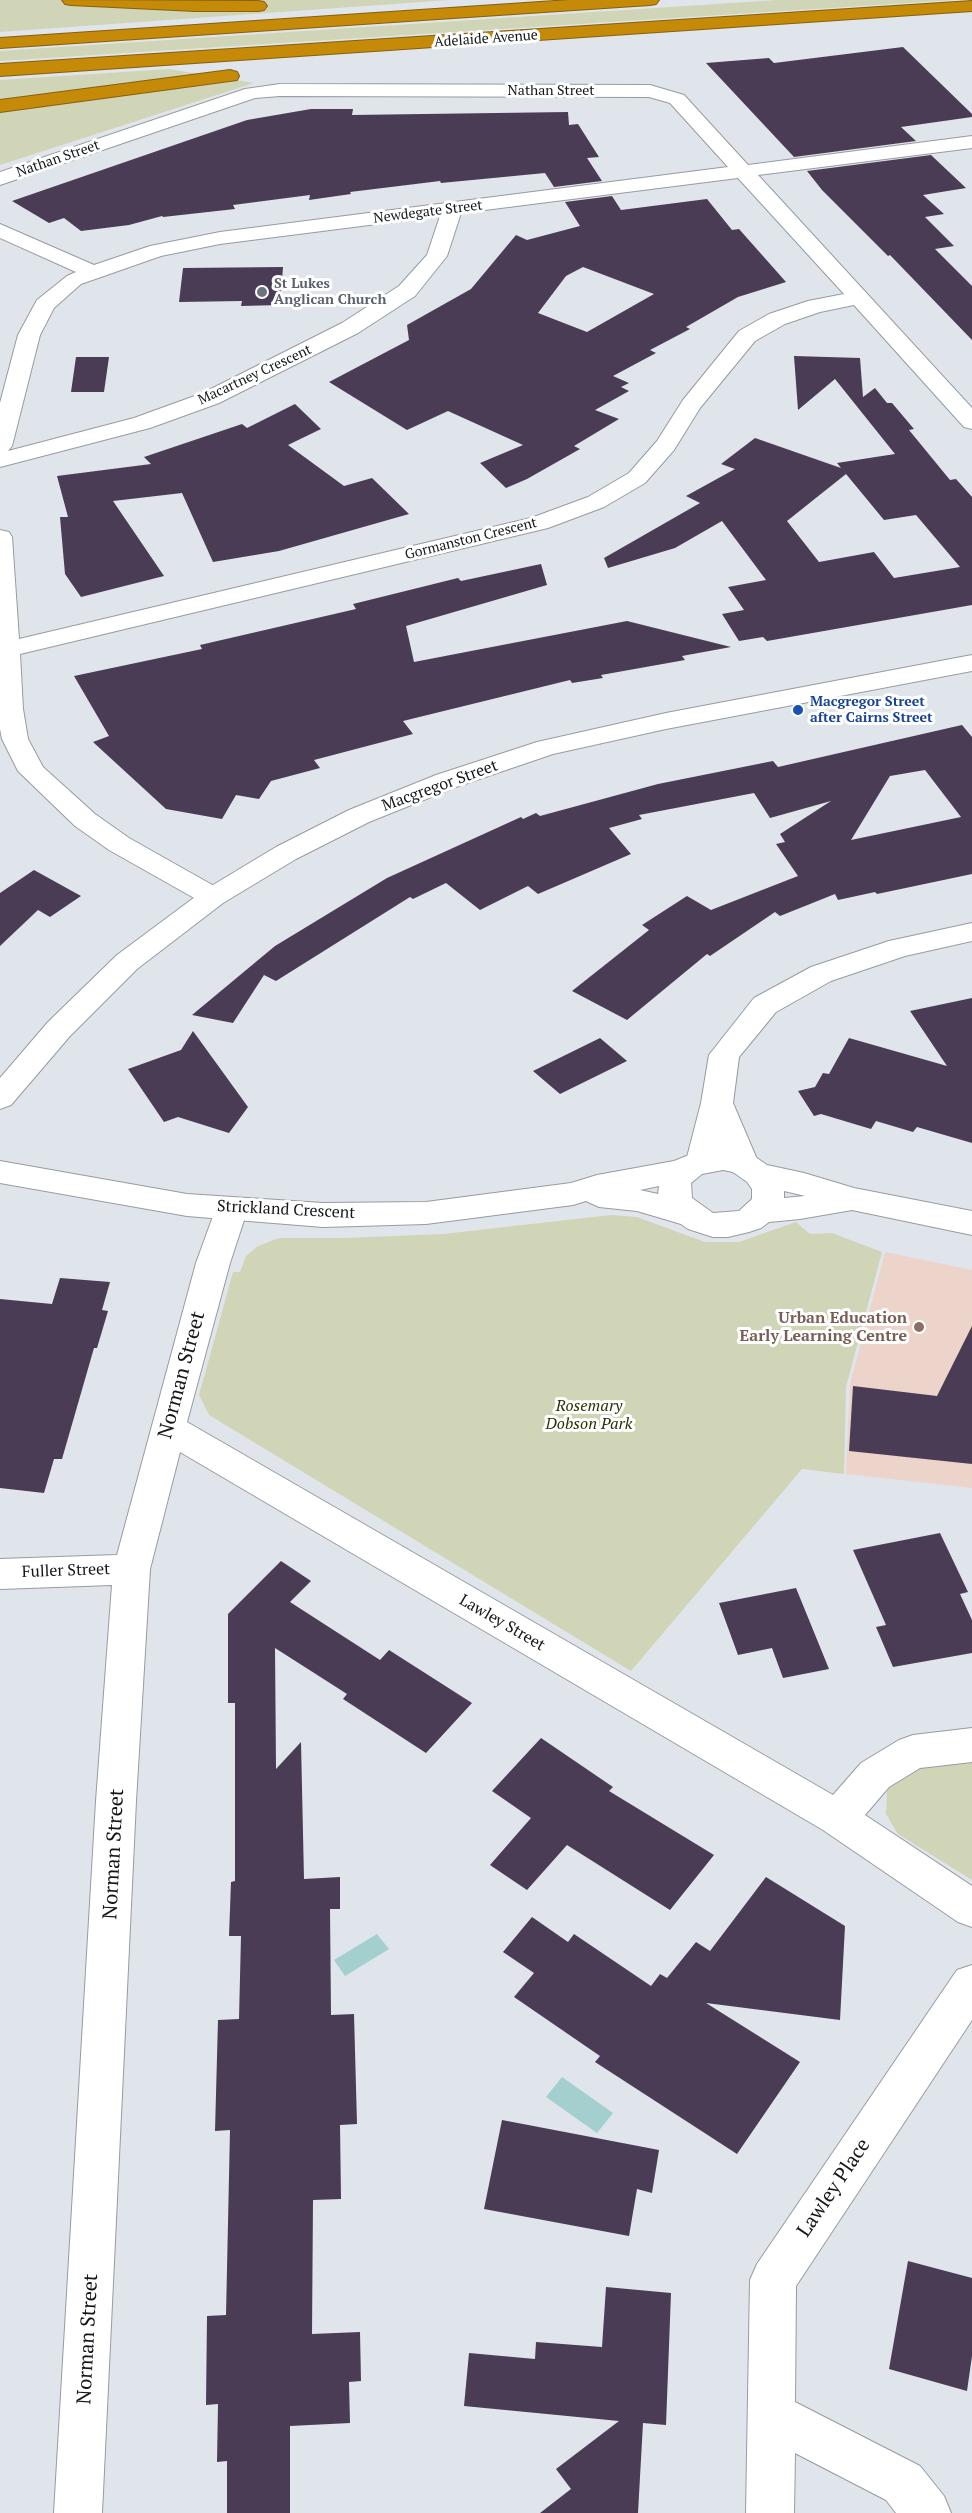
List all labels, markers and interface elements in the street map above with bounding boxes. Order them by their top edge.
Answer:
street label: Adelaide Avenue [434,27,538,51]
street label: Nathan Street [508,83,594,99]
street label: Nathan Street [14,137,102,181]
street label: Newdegate Street [373,197,483,227]
place label: St Lukes Anglican Church [274,276,386,308]
marker: St Lukes Anglican Church [255,285,269,299]
street label: Macartney Crescent [196,341,314,409]
street label: Gormanston Crescent [403,514,539,564]
place label: Macgregor Street after Cairns Street [810,694,933,726]
marker: Macgregor Street after Cairns Street [791,703,805,717]
street label: Macgregor Street [380,756,500,816]
street label: Strickland Crescent [216,1197,356,1223]
place label: Urban Education Early Learning Centre [740,1308,907,1346]
street label: Norman Street [153,1309,211,1441]
marker: Urban Education Early Learning Centre [912,1320,926,1334]
park label: Rosemary Dobson Park [546,1396,632,1434]
street label: Fuller Street [22,1560,110,1582]
street label: Lawley Street [456,1591,548,1655]
street label: Norman Street [99,1788,129,1920]
street label: Lawley Place [792,2134,876,2242]
street label: Norman Street [73,2273,103,2405]

